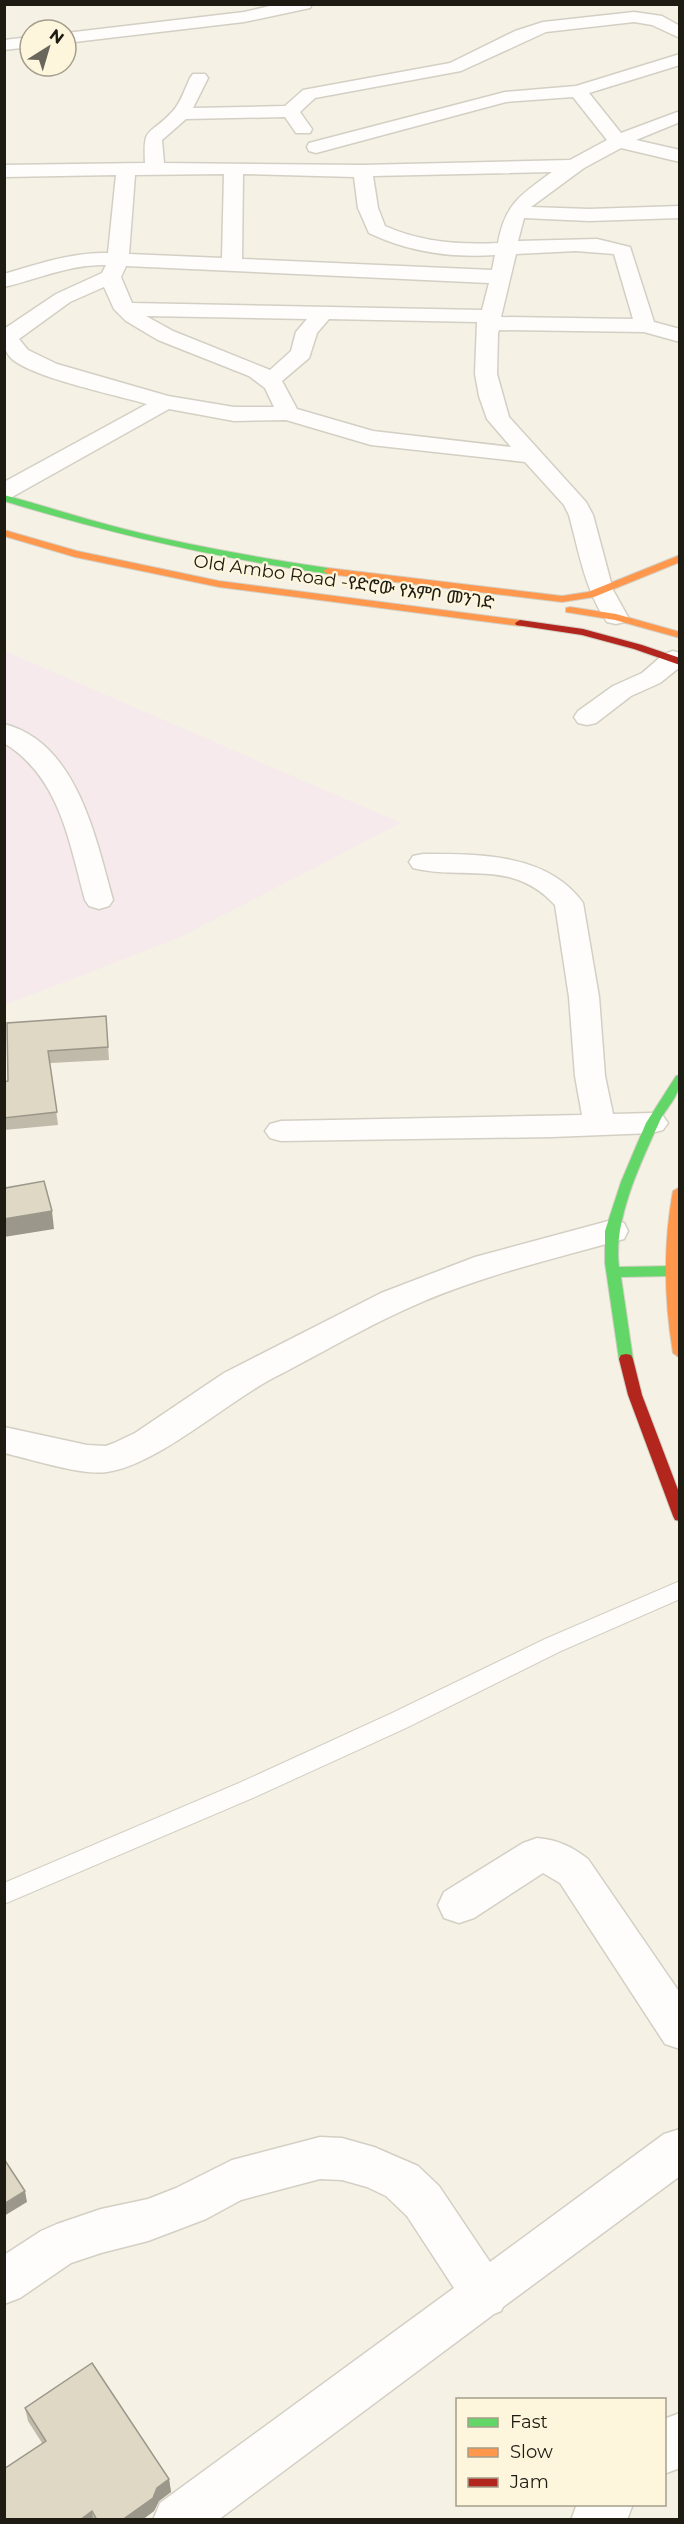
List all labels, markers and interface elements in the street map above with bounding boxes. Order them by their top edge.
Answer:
north arrow [18,18,78,78]
text: N [46,25,68,48]
street label: Old Ambo Road -የድሮው የአምቦ መንገድ [192,550,496,614]
legend [456,2398,666,2506]
text: Fast [510,2411,548,2433]
text: Slow [510,2441,553,2463]
text: Jam [509,2471,549,2493]

